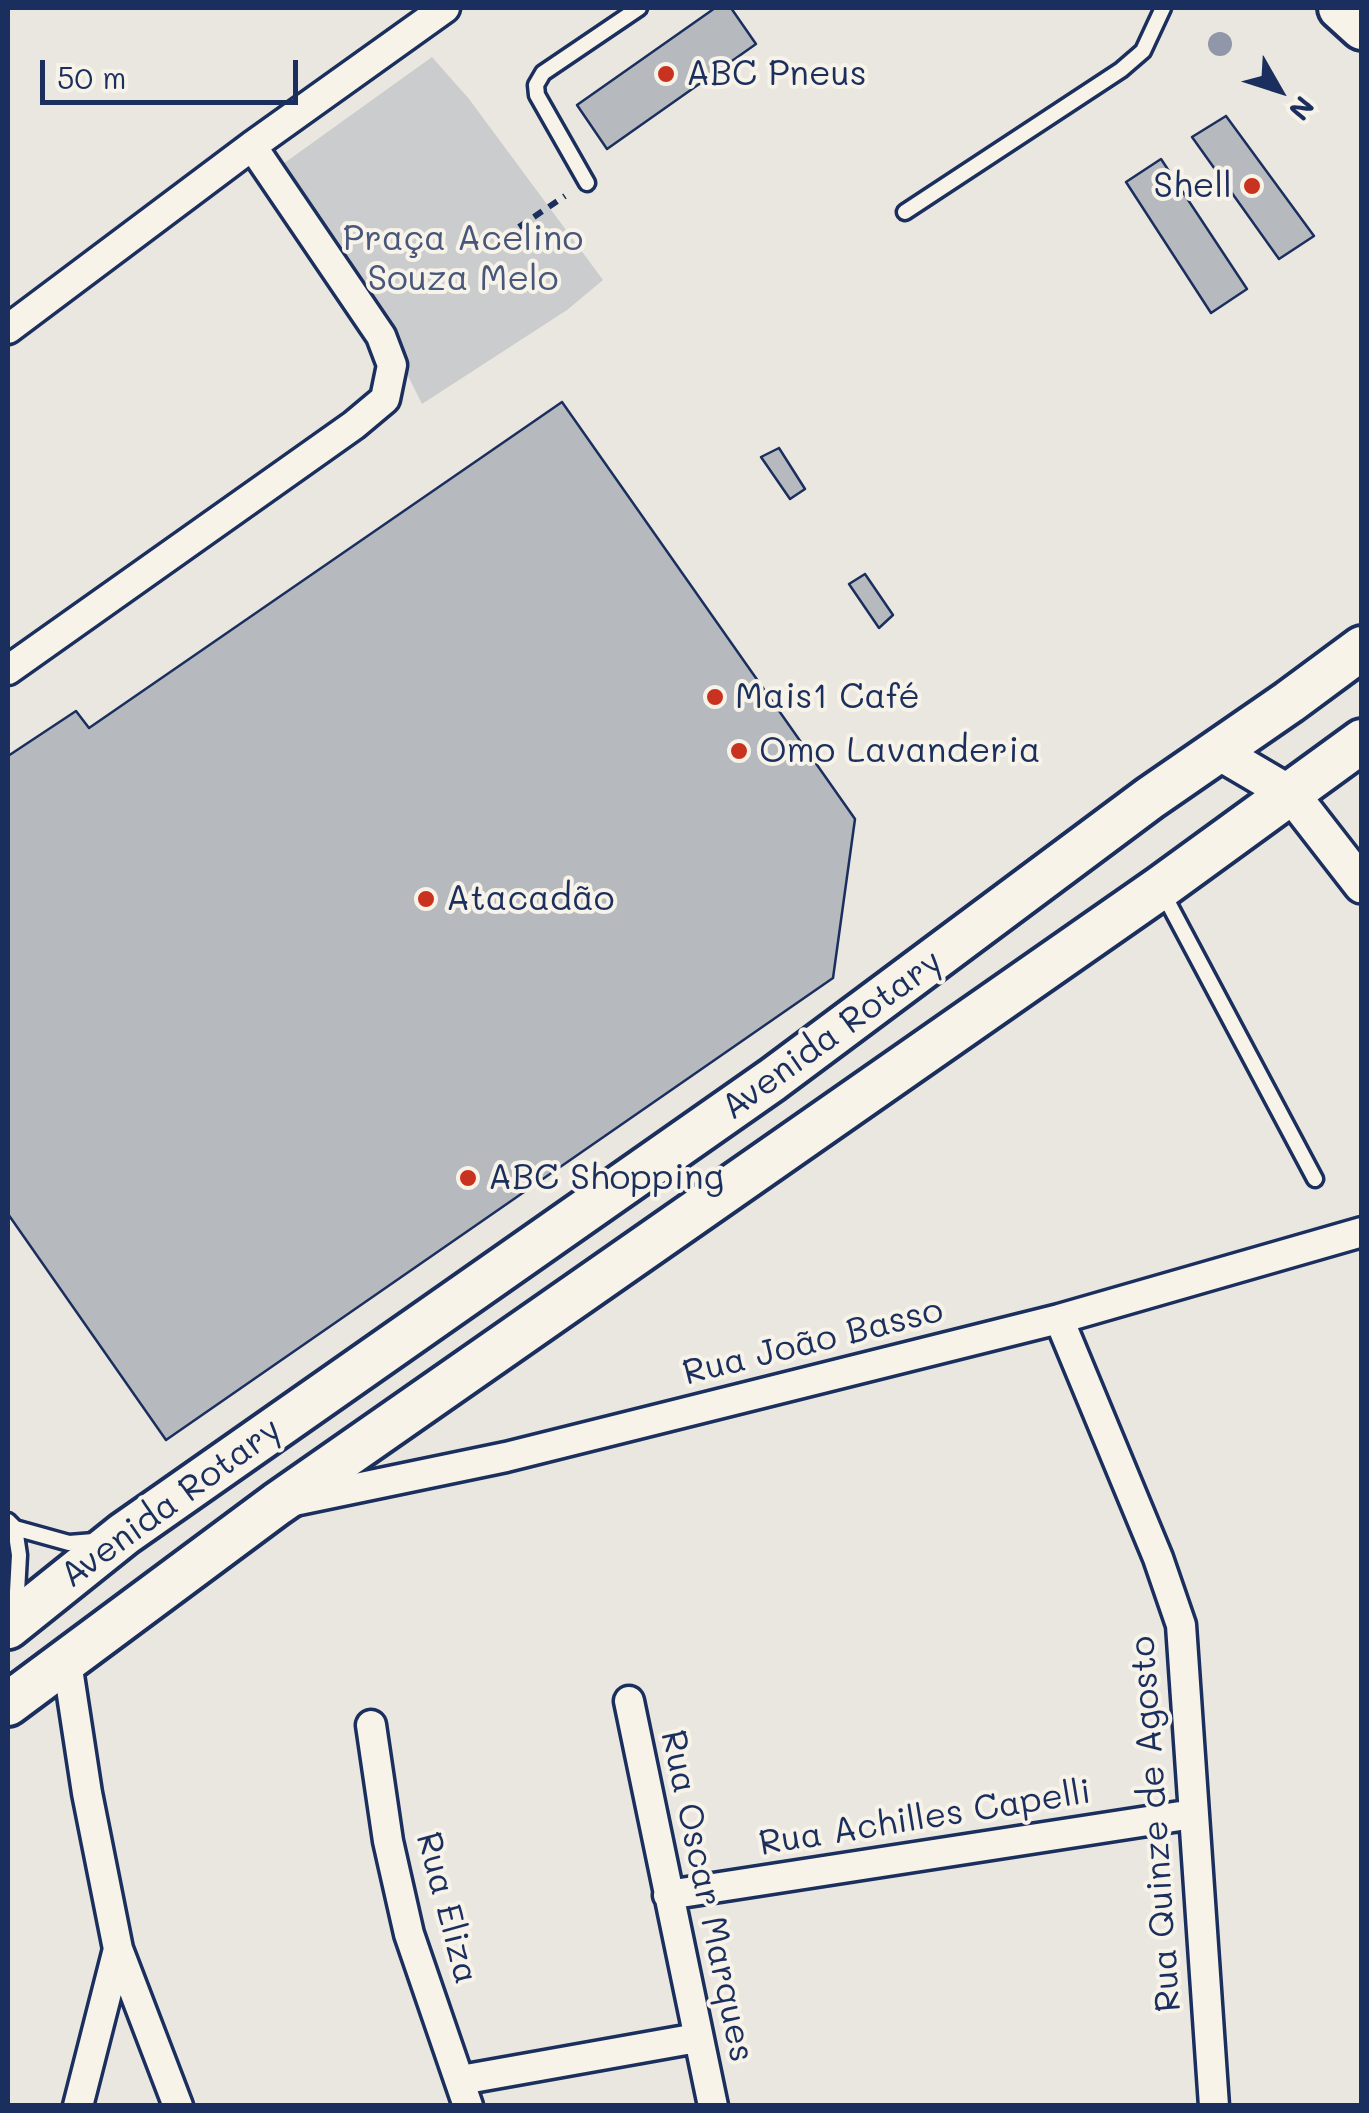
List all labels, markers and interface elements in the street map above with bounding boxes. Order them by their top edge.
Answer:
scale bar [45,40,302,102]
north arrow [1229,40,1329,140]
place label: ABC Pneus [686,53,867,95]
text: 50 m [57,57,127,97]
marker: ABC Pneus [655,63,677,85]
text: N [1282,89,1323,128]
place label: Shell [1153,165,1232,207]
marker: Shell [1241,175,1263,197]
park label: Praça Acelino Souza Melo [343,218,583,300]
place label: Mais1 Café [735,676,920,718]
marker: Mais1 Café [704,686,726,708]
place label: Omo Lavanderia [759,730,1040,772]
marker: Omo Lavanderia [728,740,750,762]
place label: Atacadão [446,878,615,920]
marker: Atacadão [415,888,437,910]
street label: Avenida Rotary [714,941,950,1129]
place label: ABC Shopping [488,1157,724,1199]
marker: ABC Shopping [457,1167,479,1189]
street label: Rua João Basso [679,1289,947,1395]
street label: Avenida Rotary [53,1409,289,1597]
street label: Rua Quinze de Agosto [1122,1635,1190,2013]
street label: Rua Oscar Marques [651,1726,763,2066]
street label: Rua Achilles Capelli [756,1771,1094,1865]
street label: Rua Eliza [407,1828,487,1988]

